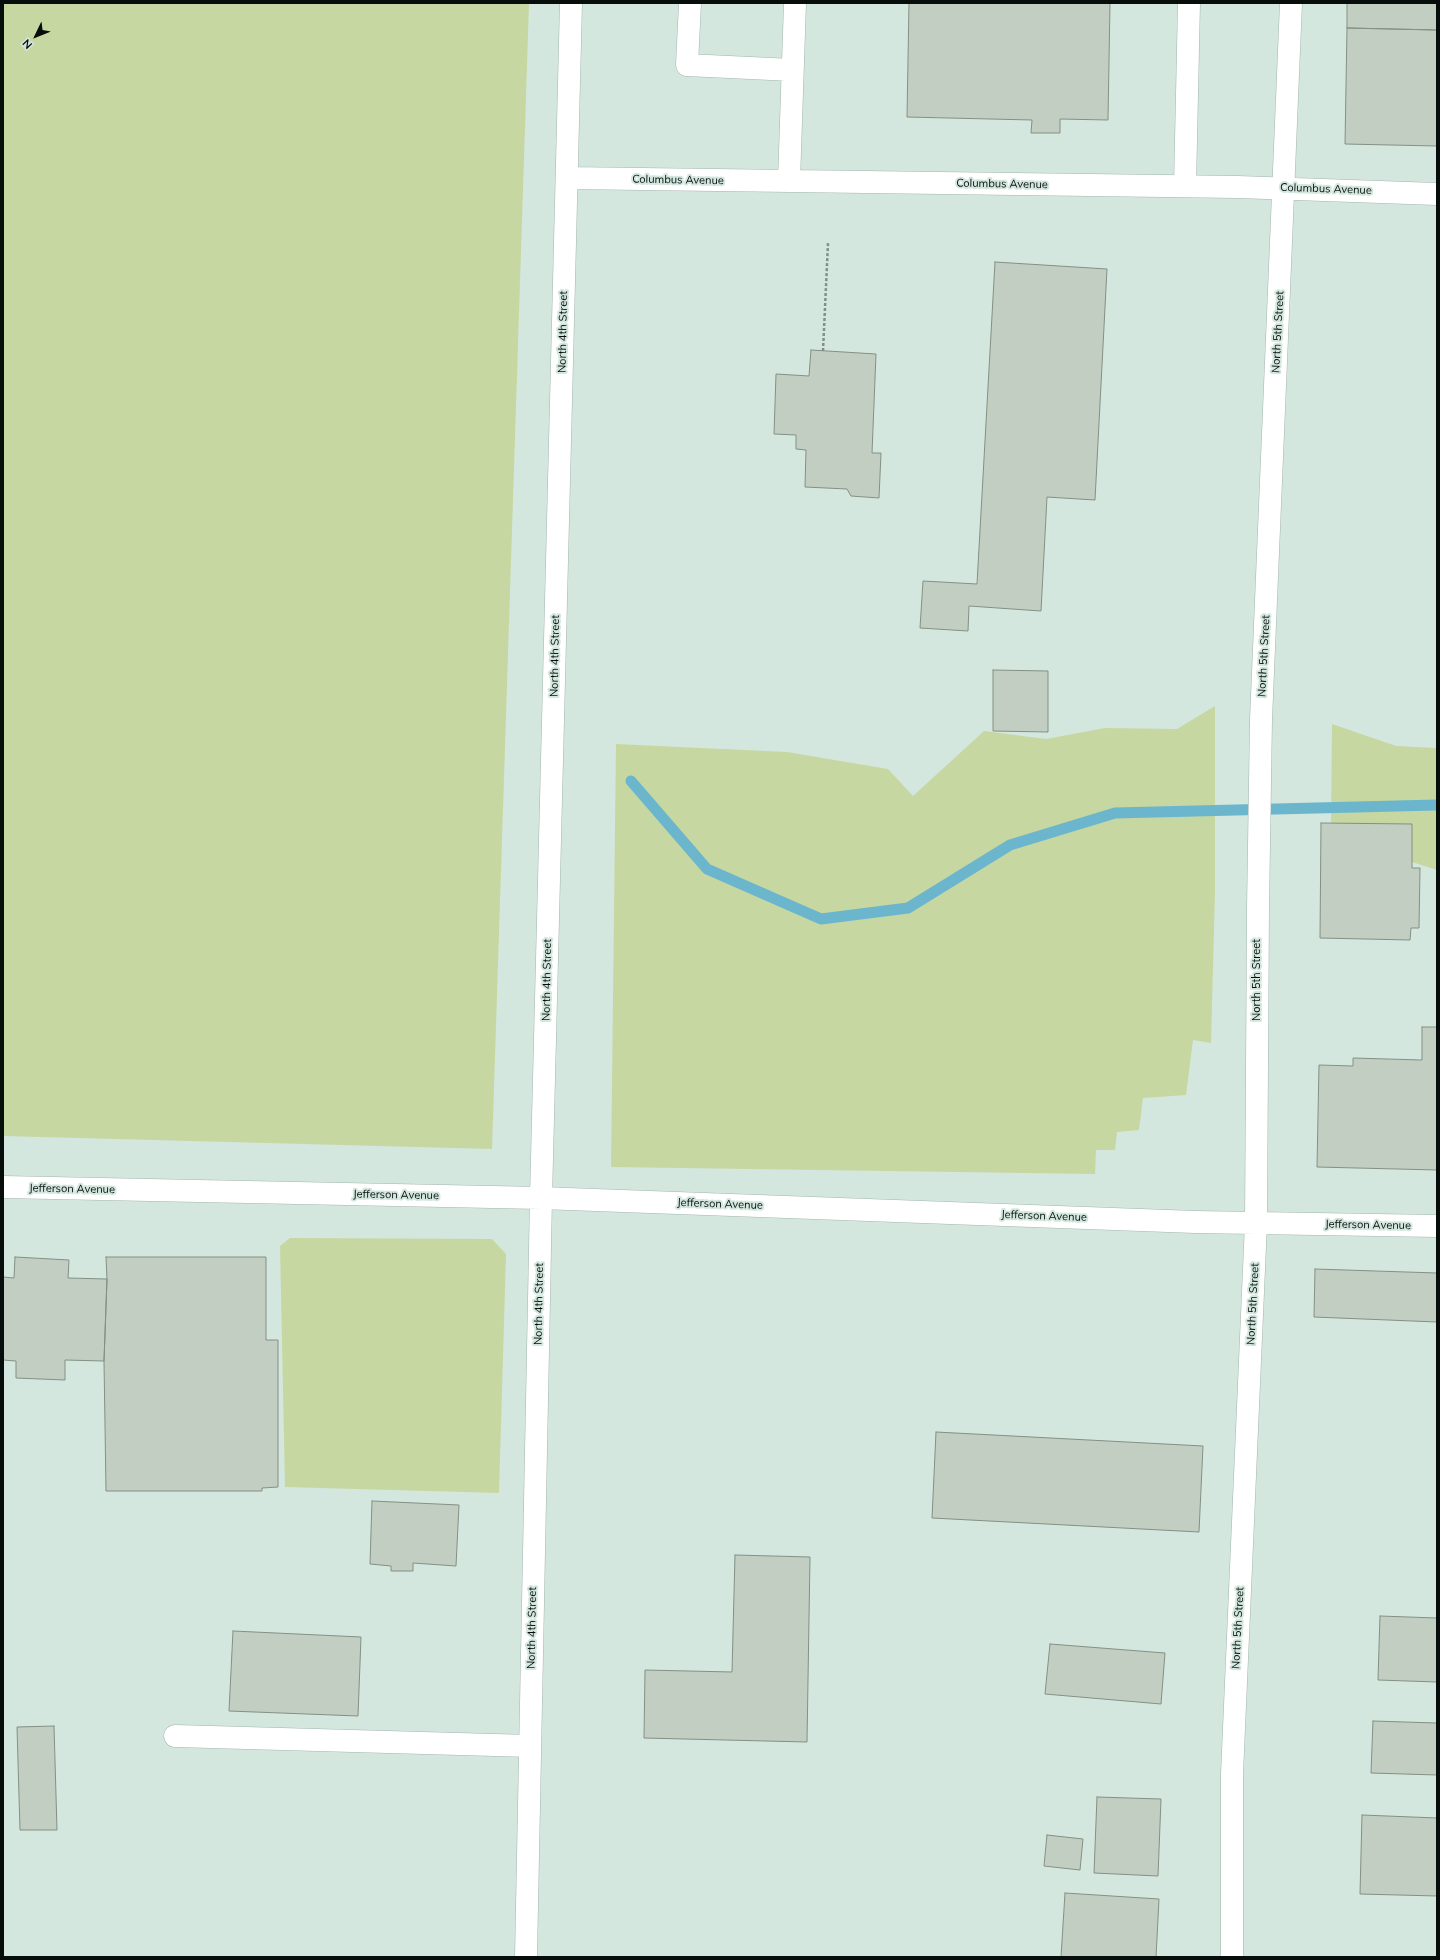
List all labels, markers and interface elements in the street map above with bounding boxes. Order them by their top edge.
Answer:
north arrow [16,16,56,56]
text: N [19,36,35,52]
street label: Columbus Avenue [632,173,724,187]
street label: Columbus Avenue [956,177,1048,191]
street label: Columbus Avenue [1280,181,1372,197]
street label: North 4th Street [556,291,570,373]
street label: North 5th Street [1269,291,1287,373]
street label: North 4th Street [548,615,562,697]
street label: North 5th Street [1255,615,1273,697]
street label: North 4th Street [540,939,554,1021]
street label: North 5th Street [1250,939,1264,1021]
street label: Jefferson Avenue [29,1182,115,1196]
street label: Jefferson Avenue [353,1188,439,1202]
street label: Jefferson Avenue [677,1196,763,1212]
street label: Jefferson Avenue [1001,1208,1087,1224]
street label: Jefferson Avenue [1325,1218,1411,1232]
street label: North 4th Street [532,1263,546,1345]
street label: North 5th Street [1244,1263,1262,1345]
street label: North 4th Street [525,1587,539,1669]
street label: North 5th Street [1229,1587,1247,1669]

